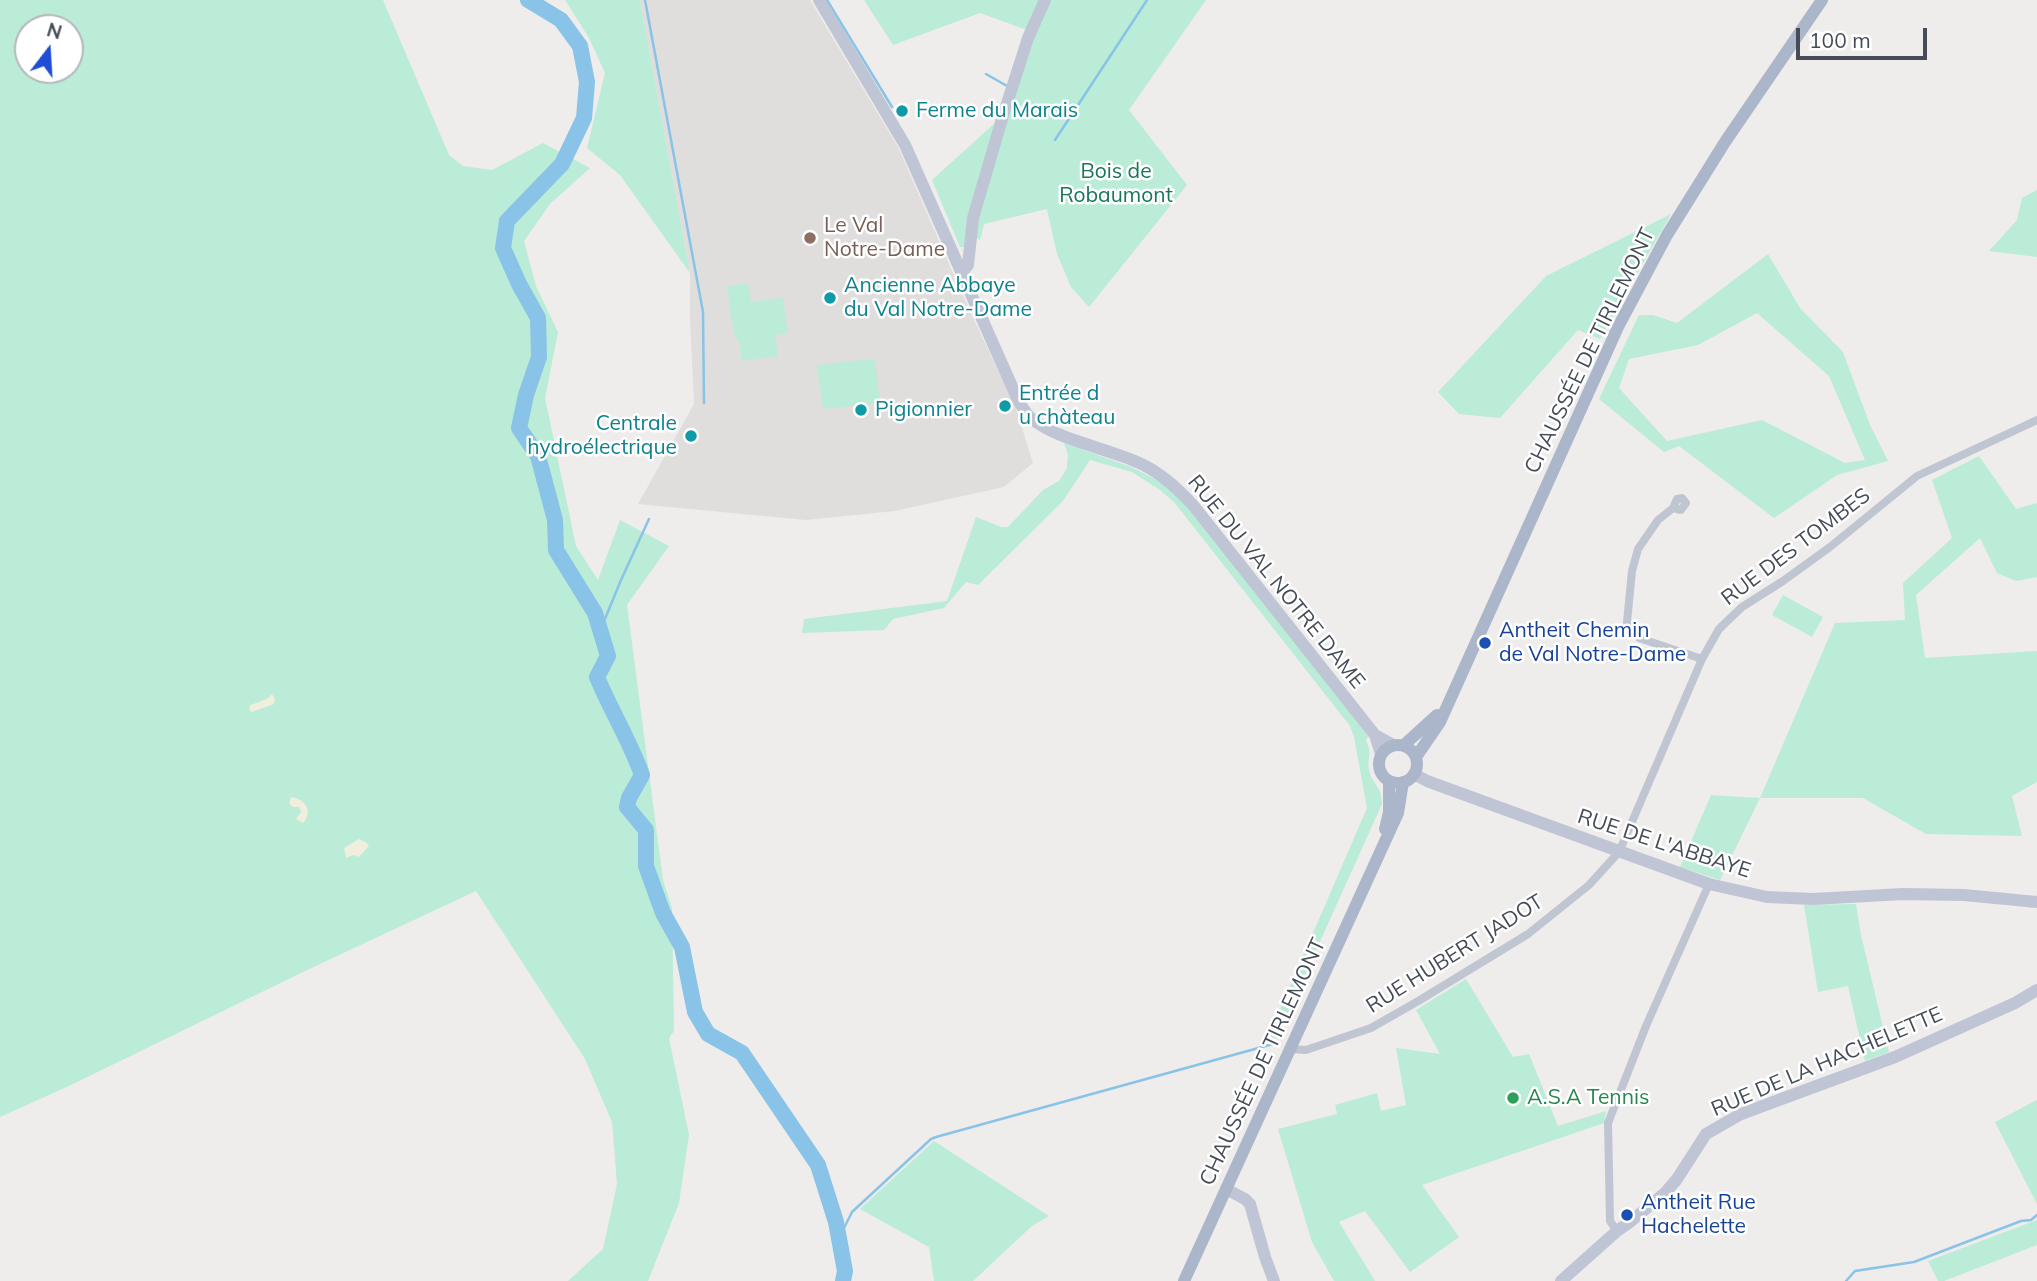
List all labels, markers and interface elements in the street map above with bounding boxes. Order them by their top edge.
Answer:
north arrow [14,14,84,84]
scale bar [1799,14,1930,58]
text: N [44,17,65,44]
text: 100 m [1809,27,1871,53]
place label: Ferme du Marais [916,98,1078,124]
marker: Ferme du Marais [894,103,910,119]
park label: Bois de Robaumont [1059,159,1173,209]
place label: Le Val Notre-Dame [824,213,945,263]
street label: CHAUSSÉE DE TIRLEMONT [1519,224,1661,478]
marker: Le Val Notre-Dame [802,230,818,246]
place label: Ancienne Abbaye du Val Notre-Dame [844,273,1032,323]
marker: Ancienne Abbaye du Val Notre-Dame [822,290,838,306]
place label: Entrée d u chàteau [1019,381,1115,431]
place label: Pigionnier [875,397,972,423]
marker: Entrée d u chàteau [997,398,1013,414]
marker: Pigionnier [853,402,869,418]
place label: Centrale hydroélectrique [527,411,677,461]
marker: Centrale hydroélectrique [683,428,699,444]
street label: RUE DU VAL NOTRE DAME [1182,470,1370,694]
street label: RUE DES TOMBES [1717,483,1875,611]
place label: Antheit Chemin de Val Notre-Dame [1499,618,1686,668]
marker: Antheit Chemin de Val Notre-Dame [1477,635,1493,651]
street label: RUE DE L'ABBAYE [1574,804,1754,884]
street label: RUE HUBERT JADOT [1362,889,1548,1019]
street label: CHAUSSÉE DE TIRLEMONT [1195,934,1331,1190]
street label: RUE DE LA HACHELETTE [1708,1002,1946,1122]
place label: A.S.A Tennis [1527,1085,1649,1111]
marker: A.S.A Tennis [1505,1090,1521,1106]
place label: Antheit Rue Hachelette [1641,1190,1756,1240]
marker: Antheit Rue Hachelette [1619,1207,1635,1223]

